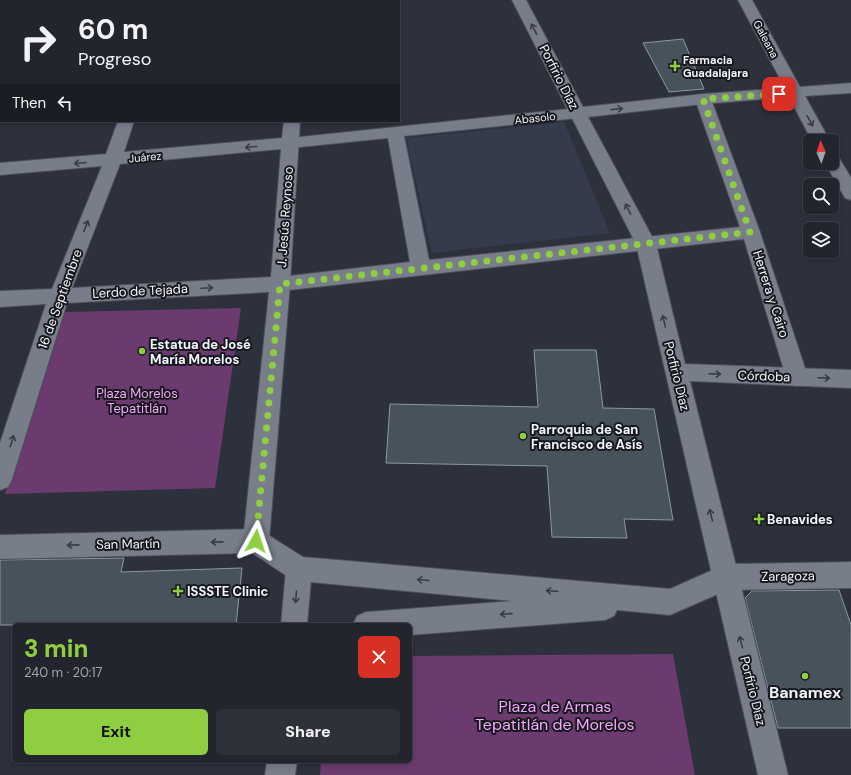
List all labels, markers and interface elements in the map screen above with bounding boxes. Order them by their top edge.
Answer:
text: 60 m [78,11,148,48]
icon: right [12,16,64,68]
street label: Galeana [750,17,782,61]
one-way arrow [530,23,538,35]
street label: Porfirio Díaz [535,42,583,113]
text: Progreso [78,47,151,71]
place label: Farmacia Guadalajara [683,53,748,80]
marker: Farmacia Guadalajara [670,61,680,71]
pin [762,77,796,111]
icon: arrive [768,83,790,105]
icon: left [54,92,76,114]
text: Then [12,93,46,113]
one-way arrow [610,105,623,113]
street label: Abasolo [514,109,556,127]
one-way arrow [807,115,814,127]
north arrow [803,134,839,170]
map controls [803,134,839,258]
one-way arrow [245,143,258,151]
street label: Juárez [128,149,162,165]
one-way arrow [74,159,87,166]
street label: J. Jesús Reynoso [273,166,297,268]
button: search [803,178,839,214]
one-way arrow [623,203,631,215]
one-way arrow [83,221,91,233]
button: layers [803,222,839,258]
street label: 16 de Septiembre [34,247,86,351]
street label: Herrera y Cairo [749,248,793,340]
street label: Lerdo de Tejada [92,280,188,302]
one-way arrow [200,284,213,292]
one-way arrow [660,315,667,328]
place label: Estatua de José María Morelos [150,336,251,368]
street label: Porfirio Díaz [660,340,694,413]
marker: Estatua de José María Morelos [137,346,147,356]
street label: Córdoba [737,367,791,385]
one-way arrow [708,370,721,378]
one-way arrow [817,374,830,382]
park label: Plaza Morelos Tepatitlán [96,385,178,417]
place label: Parroquia de San Francisco de Asís [531,421,642,453]
marker: Parroquia de San Francisco de Asís [518,431,528,441]
one-way arrow [9,435,16,448]
one-way arrow [707,509,714,522]
place label: Benavides [767,511,833,528]
marker: Benavides [754,514,764,524]
position arrow [235,520,277,562]
street label: San Martín [96,535,160,553]
one-way arrow [211,538,224,546]
one-way arrow [67,541,80,549]
street label: Zaragoza [761,567,815,585]
one-way arrow [417,577,430,584]
place label: ISSSTE Clinic [187,583,269,600]
marker: ISSSTE Clinic [172,585,184,597]
one-way arrow [546,588,559,595]
one-way arrow [293,590,300,603]
one-way arrow [500,611,513,618]
text: 3 min [24,633,88,664]
button: close [358,636,400,678]
one-way arrow [737,636,745,649]
street label: Porfirio Díaz [736,655,770,728]
text: 240 m · 20:17 [24,664,102,681]
marker: Banamex [800,671,810,681]
place label: Banamex [769,682,841,703]
park label: Plaza de Armas Tepatitlán de Morelos [475,696,635,735]
button: Exit [24,709,208,755]
button: Share [216,709,400,755]

